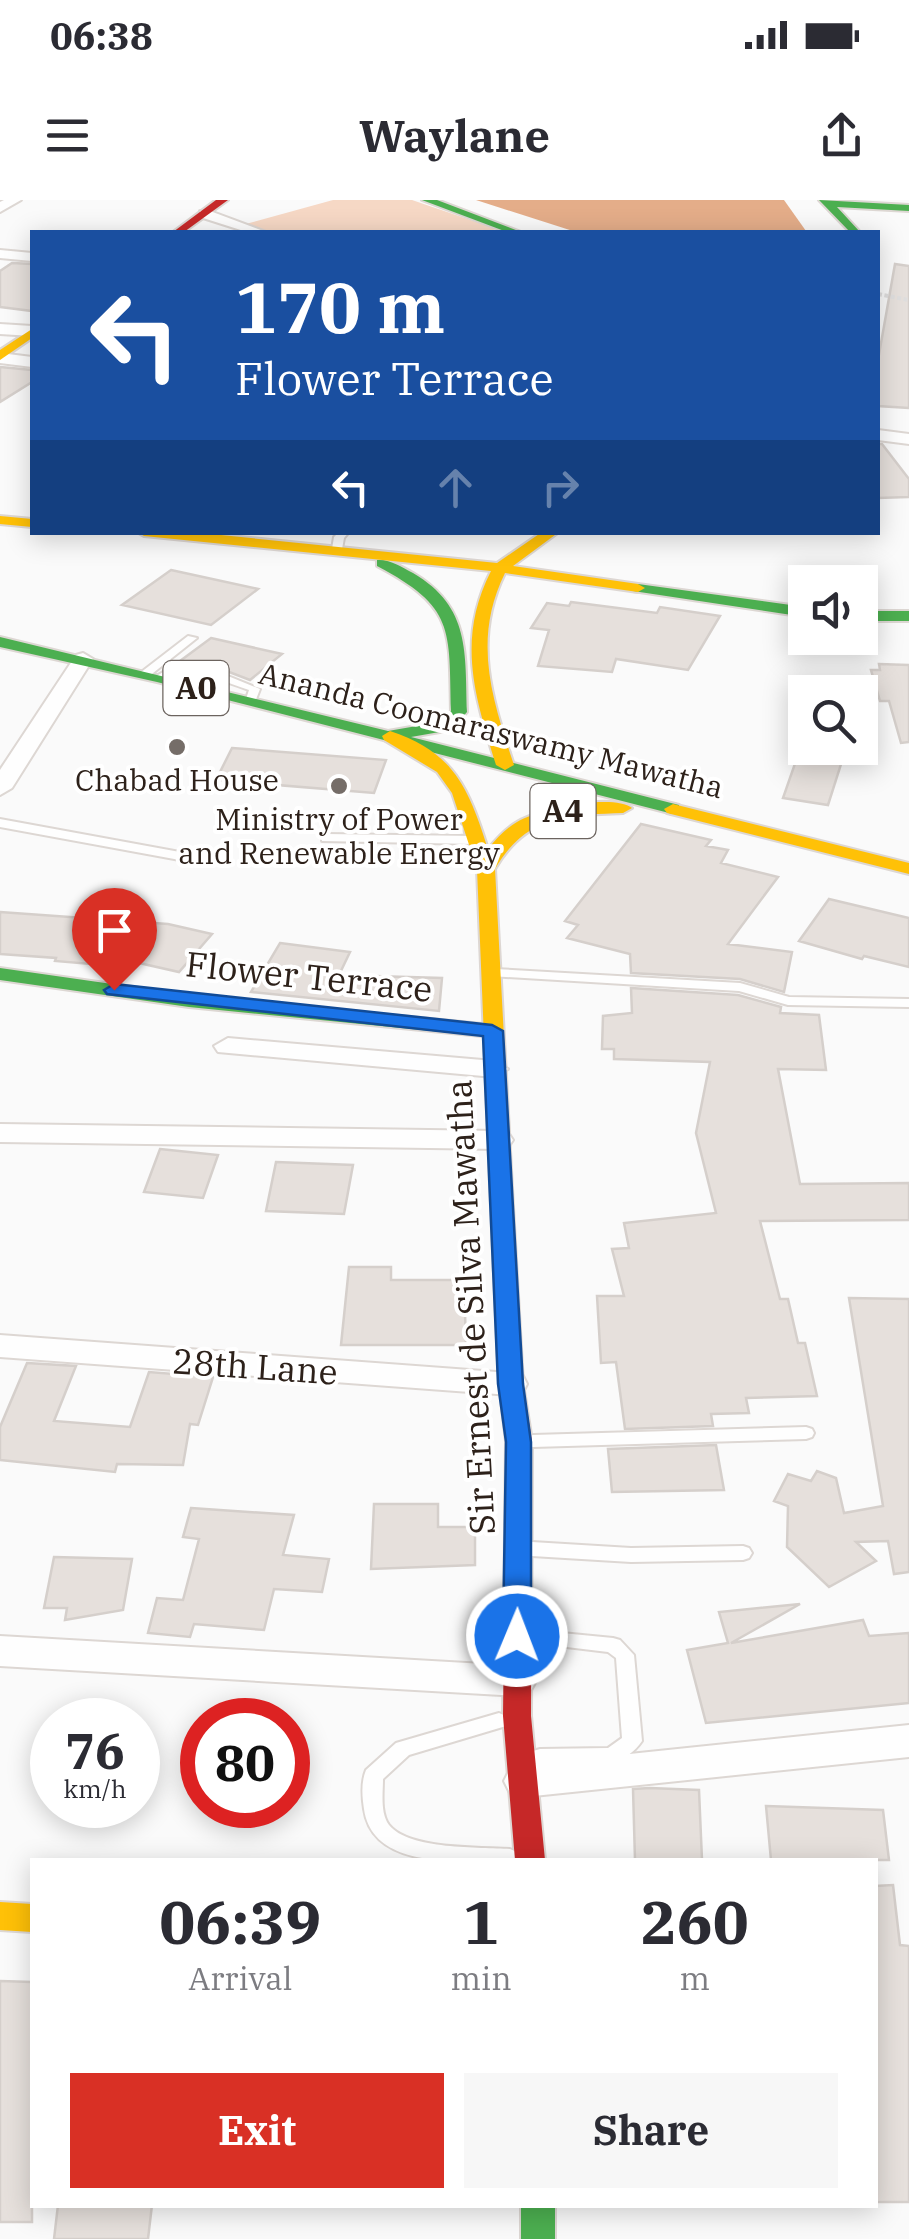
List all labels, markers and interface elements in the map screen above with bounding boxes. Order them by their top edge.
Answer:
text: 06:38 [50,11,153,60]
text: Waylane [359,106,550,164]
icon: menu [40,108,95,163]
icon: share [814,108,869,163]
text: 170 m [235,261,445,352]
icon: left [70,270,200,400]
text: Flower Terrace [235,349,554,407]
icon: left [323,460,378,515]
icon: ahead [428,460,483,515]
icon: right [533,460,588,515]
map controls [788,565,878,765]
button: sound [788,565,878,655]
street label: Ananda Coomaraswamy Mawatha [255,653,728,806]
road number: A0 [164,661,228,715]
button: search [788,675,878,765]
marker: Chabad House [166,736,188,758]
place label: Chabad House [75,760,279,799]
marker: Ministry of Power and Renewable Energy [328,775,350,797]
road number: A4 [530,784,596,838]
place label: Ministry of Power and Renewable Energy [178,799,500,872]
pin [72,888,157,991]
icon: arrive [87,903,142,958]
street label: Flower Terrace [183,940,435,1012]
street label: Sir Ernest de Silva Mawatha [435,1078,505,1536]
street label: 28th Lane [171,1337,339,1395]
position arrow [465,1584,569,1688]
speed limit sign: 80 [180,1698,310,1828]
text: 76 [65,1718,125,1783]
text: km/h [63,1772,127,1805]
text: 06:39 [159,1882,321,1961]
text: 1 [463,1882,499,1961]
text: 260 [641,1882,749,1961]
text: Arrival [188,1957,292,1999]
text: min [451,1957,512,1999]
text: m [680,1957,710,1999]
button: Exit [70,2073,444,2188]
button: Share [464,2073,838,2188]

